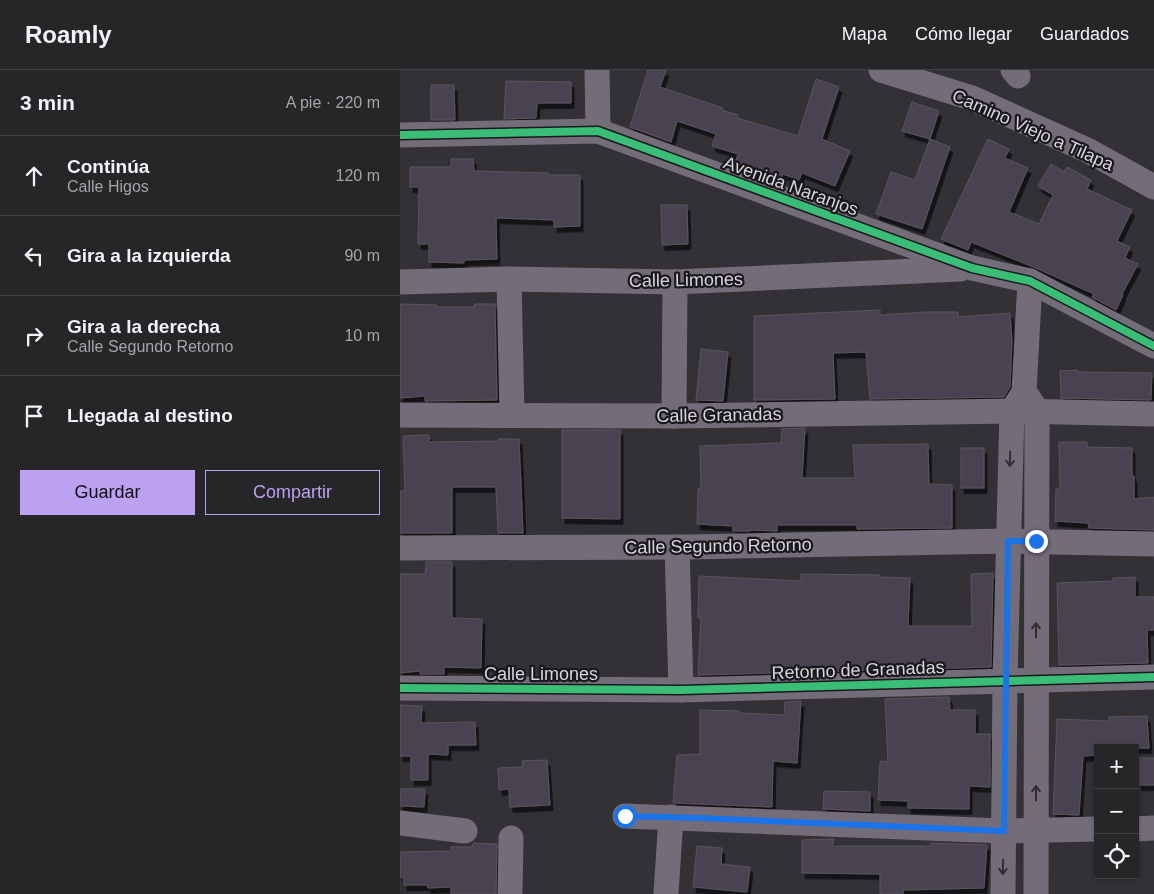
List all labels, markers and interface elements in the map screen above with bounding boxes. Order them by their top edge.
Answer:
text: Roamly [25,21,112,48]
text: Mapa [842,24,887,44]
text: Cómo llegar [915,24,1012,44]
text: Guardados [1040,24,1129,44]
street label: Camino Viejo a Tilapa [949,85,1118,175]
text: 3 min [20,91,75,114]
text: A pie · 220 m [286,94,380,111]
street label: Avenida Naranjos [721,152,861,220]
text: Continúa [67,156,149,177]
icon: ahead [20,162,48,190]
text: 120 m [336,167,380,184]
text: Calle Higos [67,178,149,195]
icon: left [20,242,48,270]
text: Gira a la izquierda [67,245,231,266]
text: 90 m [344,247,380,264]
street label: Calle Limones [629,269,743,291]
text: Gira a la derecha [67,316,220,337]
icon: right [20,322,48,350]
text: 10 m [344,327,380,344]
text: Calle Segundo Retorno [67,338,233,355]
icon: arrive [20,402,48,430]
street label: Calle Granadas [656,404,782,426]
text: Llegada al destino [67,405,233,426]
one-way arrow [1006,451,1015,467]
button: Guardar [20,470,195,515]
button: Compartir [205,470,380,515]
route end [1025,530,1048,553]
street label: Calle Segundo Retorno [624,534,812,558]
one-way arrow [1031,623,1041,639]
street label: Retorno de Granadas [771,657,945,683]
street label: Calle Limones [484,664,598,684]
map controls [1094,744,1139,879]
button: + [1094,744,1139,789]
one-way arrow [1031,785,1041,802]
button: − [1094,789,1139,834]
route start [614,805,637,828]
button: locate [1094,834,1139,879]
one-way arrow [999,858,1008,874]

